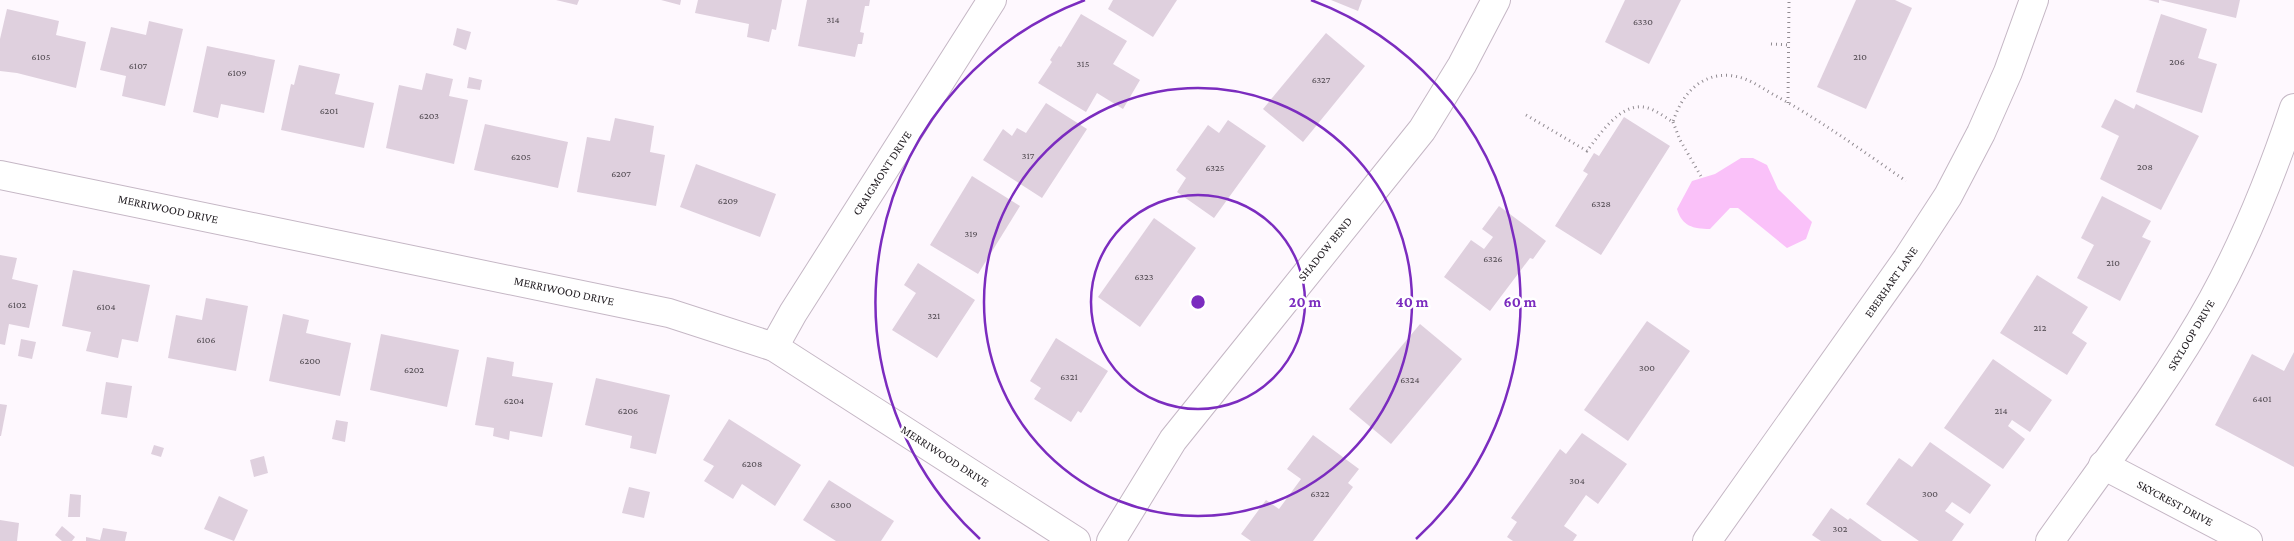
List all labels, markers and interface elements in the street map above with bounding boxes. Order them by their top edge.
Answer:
house number: 314 [826,14,840,25]
house number: 6330 [1633,16,1653,27]
house number: 6105 [32,51,51,62]
house number: 210 [1853,51,1867,62]
house number: 206 [2169,56,2185,67]
house number: 315 [1077,58,1090,69]
house number: 6107 [129,60,148,71]
house number: 6109 [227,67,247,78]
house number: 6327 [1312,74,1331,85]
house number: 6201 [320,105,338,116]
house number: 6203 [419,110,439,121]
street label: CRAIGMONT DRIVE [850,128,915,218]
house number: 317 [1022,150,1035,161]
house number: 6205 [511,151,531,162]
house number: 208 [2137,161,2153,172]
house number: 6325 [1206,162,1225,173]
house number: 6207 [611,168,631,179]
street label: MERRIWOOD DRIVE [117,192,220,227]
house number: 6209 [718,195,738,206]
house number: 6328 [1591,198,1611,209]
street label: SHADOW BEND [1295,214,1355,284]
house number: 319 [964,228,978,239]
street label: EBERHART LANE [1861,243,1921,320]
house number: 6326 [1483,253,1503,264]
house number: 210 [2106,257,2120,268]
house number: 6323 [1135,271,1154,282]
street label: MERRIWOOD DRIVE [513,274,616,309]
centre of rings [1189,293,1207,311]
text: 20 m [1289,294,1321,310]
text: 40 m [1396,294,1429,310]
text: 60 m [1504,294,1537,310]
street label: SKYLOOP DRIVE [2164,297,2218,373]
house number: 6102 [8,299,27,310]
house number: 6104 [96,301,116,312]
house number: 321 [928,310,940,321]
house number: 212 [2034,322,2047,333]
house number: 6106 [196,334,216,345]
house number: 6200 [300,355,321,366]
house number: 300 [1639,362,1655,373]
house number: 6202 [404,364,424,375]
house number: 6321 [1060,371,1078,382]
house number: 6324 [1400,374,1420,385]
house number: 6401 [2252,393,2272,404]
house number: 6204 [504,395,524,406]
house number: 6206 [618,405,638,416]
house number: 214 [1994,405,2008,416]
street label: MERRIWOOD DRIVE [898,422,992,490]
house number: 6208 [742,458,762,469]
house number: 304 [1569,475,1585,486]
street label: SKYCREST DRIVE [2135,477,2216,529]
house number: 6322 [1311,488,1330,499]
house number: 300 [1922,488,1938,499]
house number: 6300 [831,499,852,510]
house number: 302 [1832,523,1848,534]

